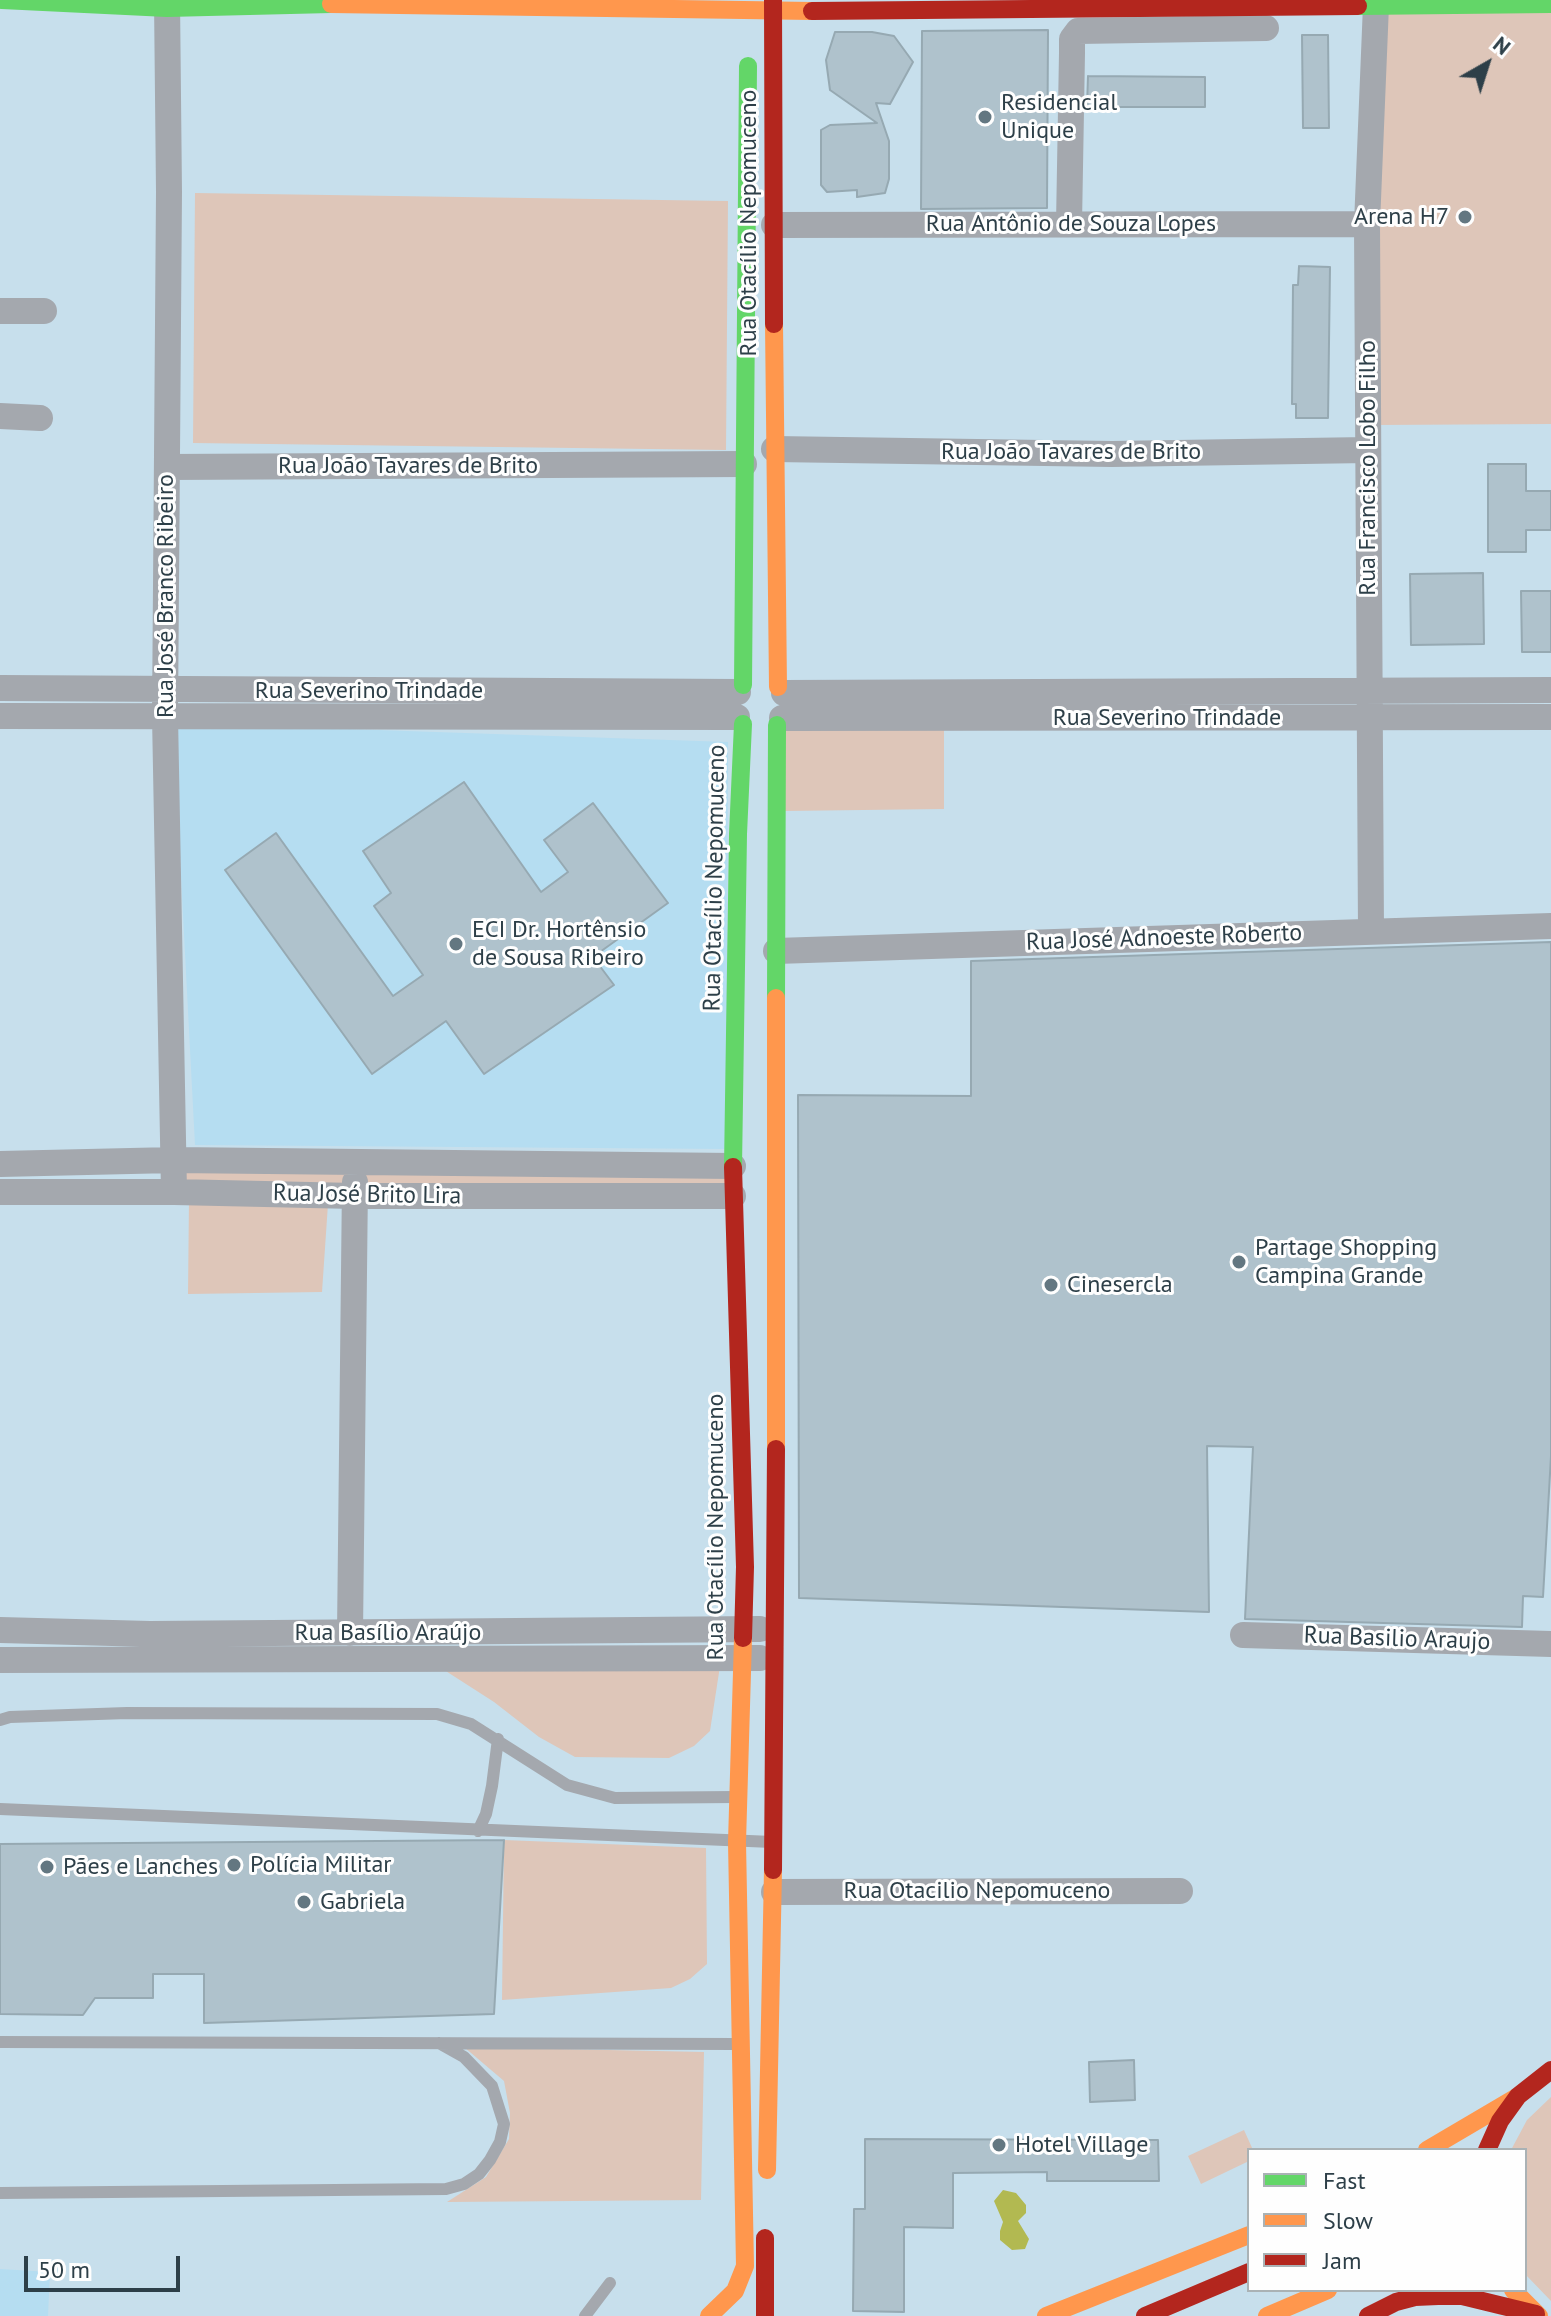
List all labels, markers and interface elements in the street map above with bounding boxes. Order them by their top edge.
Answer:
north arrow [1447,24,1527,104]
text: N [1488,30,1517,61]
place label: Residencial Unique [1001,89,1117,145]
street label: Rua Otacílio Nepomuceno [735,90,763,356]
marker: Residencial Unique [976,108,994,126]
place label: Arena H7 [1354,203,1449,231]
marker: Arena H7 [1456,208,1474,226]
street label: Rua Antônio de Souza Lopes [926,210,1216,238]
street label: Rua Francisco Lobo Filho [1354,340,1382,596]
street label: Rua João Tavares de Brito [941,438,1201,466]
street label: Rua João Tavares de Brito [278,452,538,480]
street label: Rua José Branco Ribeiro [152,474,180,718]
street label: Rua Severino Trindade [255,677,483,705]
street label: Rua Severino Trindade [1053,704,1281,732]
street label: Rua Otacílio Nepomuceno [698,744,732,1012]
place label: ECI Dr. Hortênsio de Sousa Ribeiro [472,916,646,972]
street label: Rua José Adnoeste Roberto [1025,919,1303,957]
marker: ECI Dr. Hortênsio de Sousa Ribeiro [447,935,465,953]
street label: Rua José Brito Lira [273,1179,461,1211]
place label: Partage Shopping Campina Grande [1255,1234,1437,1290]
marker: Partage Shopping Campina Grande [1230,1253,1248,1271]
place label: Cinesercla [1067,1271,1173,1299]
marker: Cinesercla [1042,1276,1060,1294]
street label: Rua Otacílio Nepomuceno [702,1394,730,1660]
street label: Rua Basílio Araújo [295,1619,481,1647]
street label: Rua Basilio Araujo [1303,1621,1491,1657]
place label: Polícia Militar [250,1851,391,1879]
place label: Pães e Lanches [63,1853,218,1881]
marker: Polícia Militar [225,1856,243,1874]
marker: Pães e Lanches [38,1858,56,1876]
street label: Rua Otacilio Nepomuceno [844,1877,1110,1905]
place label: Gabriela [320,1888,405,1916]
marker: Gabriela [295,1893,313,1911]
place label: Hotel Village [1015,2131,1149,2159]
marker: Hotel Village [990,2136,1008,2154]
legend [1247,2148,1527,2292]
text: Fast [1323,2165,1366,2196]
text: Slow [1323,2205,1373,2236]
scale bar [28,2240,184,2290]
text: Jam [1323,2245,1361,2276]
text: 50 m [38,2254,90,2285]

